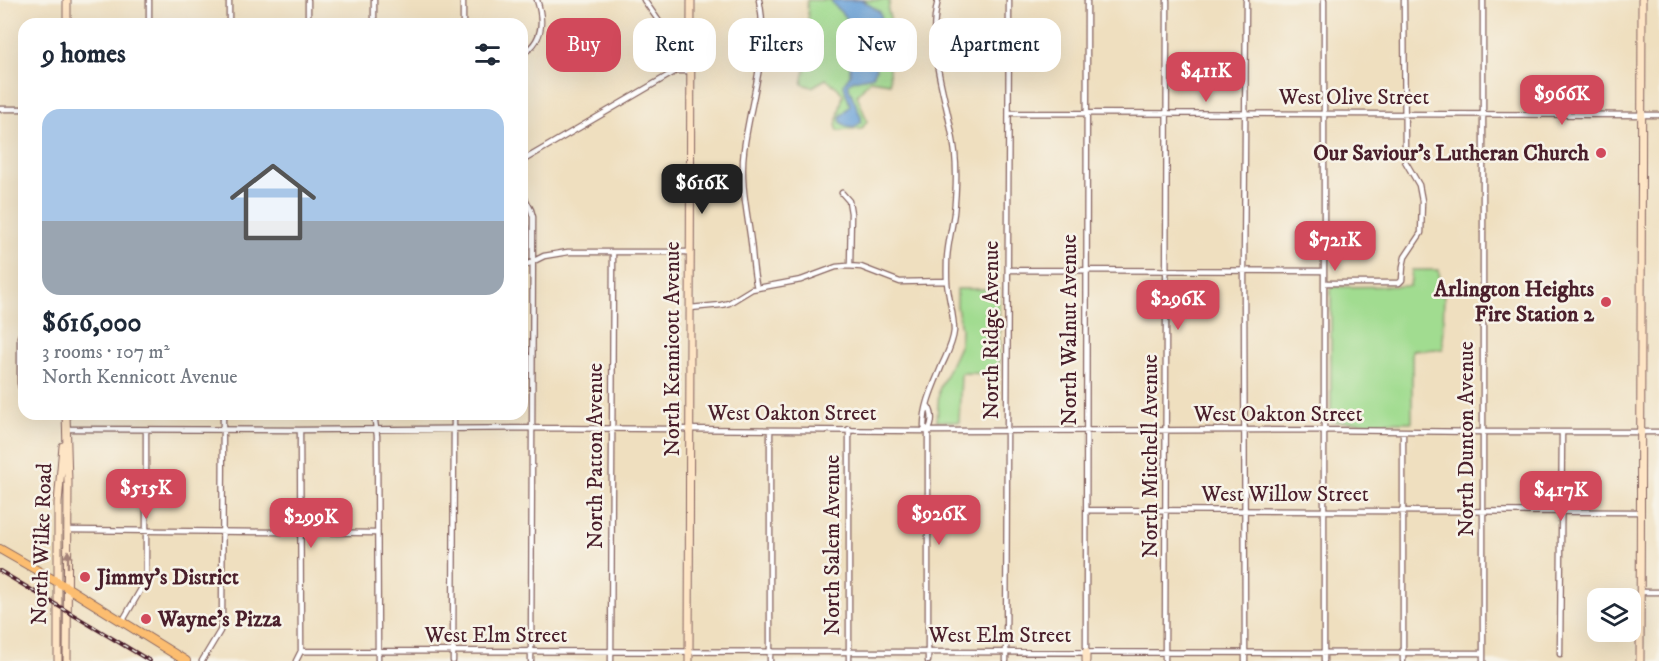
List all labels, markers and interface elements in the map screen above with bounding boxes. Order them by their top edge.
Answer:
chip: Buy [546,18,621,72]
chip: Rent [633,18,716,72]
chip: Filters [728,18,824,72]
chip: New [836,18,917,72]
chip: Apartment [929,18,1061,72]
text: 9 homes [42,38,126,71]
icon: filters [471,38,504,71]
pin: $411K [1164,52,1248,103]
text: $411K [1180,59,1232,84]
pin: $966K [1520,75,1604,126]
text: $966K [1534,82,1590,107]
street label: West Olive Street [1278,84,1429,111]
place label: Our Saviour's Lutheran Church [1313,140,1589,167]
marker: Our Saviour's Lutheran Church [1594,146,1608,160]
icon: home [219,148,327,256]
pin: $616K [660,164,744,215]
text: $616K [676,171,728,196]
pin: $721K [1293,221,1377,272]
text: $721K [1309,228,1361,253]
street label: North Walnut Avenue [1056,234,1083,426]
street label: North Kennicott Avenue [659,241,686,457]
street label: North Ridge Avenue [978,241,1005,419]
place label: Arlington Heights Fire Station 2 [1433,276,1595,328]
pin: $296K [1136,280,1220,331]
text: $296K [1150,287,1206,312]
marker: Arlington Heights Fire Station 2 [1599,295,1613,309]
text: $616,000 [42,307,142,340]
text: 3 rooms · 107 m² [42,340,170,365]
street label: North Dunton Avenue [1453,341,1480,537]
street label: North Mitchell Avenue [1137,354,1164,558]
street label: North Patton Avenue [582,363,609,549]
text: North Kennicott Avenue [42,365,238,390]
street label: West Oakton Street [706,400,877,427]
street label: West Oakton Street [1192,401,1363,428]
street label: North Salem Avenue [819,455,846,635]
street label: North Wilke Road [26,462,58,626]
pin: $515K [104,469,188,520]
pin: $417K [1519,471,1603,522]
text: $515K [120,476,172,501]
text: $417K [1534,478,1588,503]
street label: West Willow Street [1200,481,1369,508]
pin: $926K [897,495,981,546]
pin: $299K [269,498,353,549]
text: $926K [911,502,967,527]
text: $299K [284,505,338,530]
one-way arrow [63,550,73,569]
place label: Jimmy's District [94,564,239,591]
marker: Jimmy's District [78,570,92,584]
map controls [1587,588,1641,642]
button: layers [1587,588,1641,642]
place label: Wayne's Pizza [157,606,282,633]
marker: Wayne's Pizza [139,612,153,626]
street label: West Elm Street [424,622,567,649]
street label: West Elm Street [928,622,1071,649]

